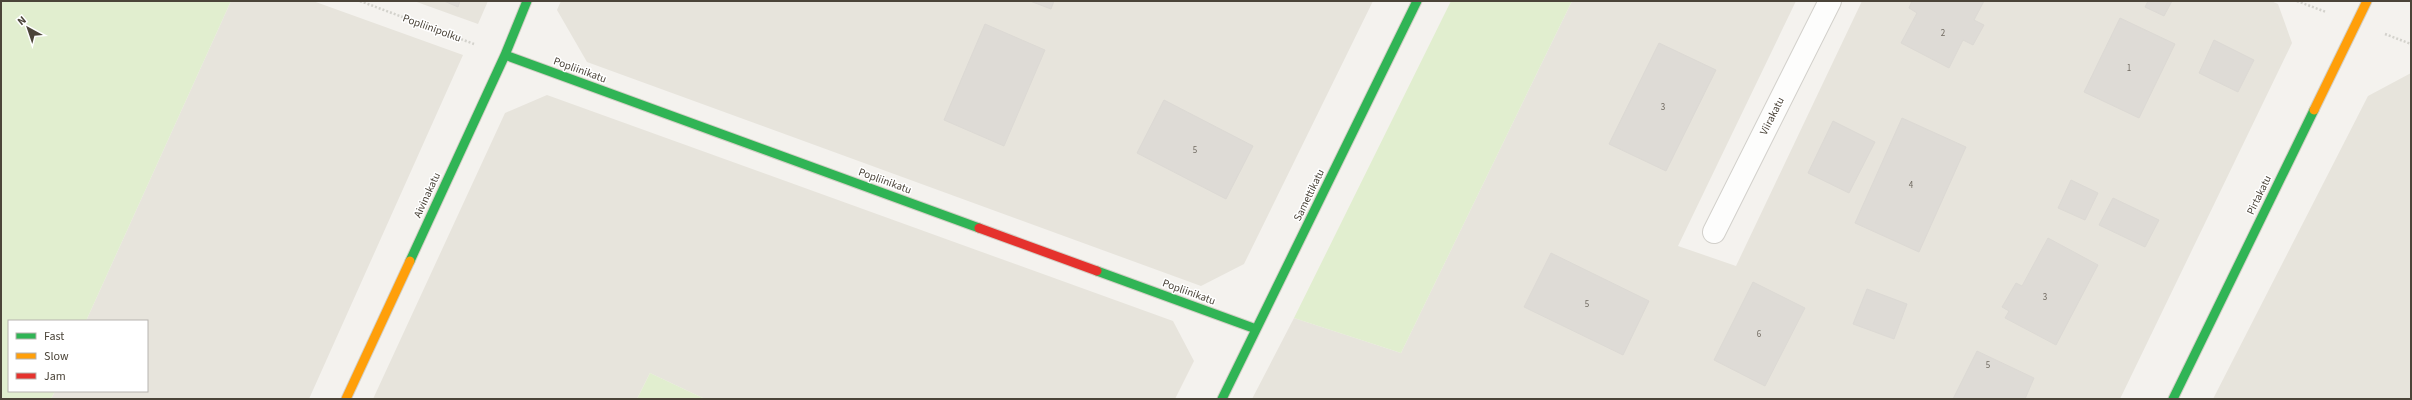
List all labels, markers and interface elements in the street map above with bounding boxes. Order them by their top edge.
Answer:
north arrow [8,8,48,48]
street label: Popliinipolku [401,10,463,46]
text: N [14,13,30,29]
house number: 2 [1941,27,1946,40]
street label: Popliinikatu [551,53,609,87]
house number: 1 [2127,62,2131,75]
street label: Viirakatu [1756,94,1788,137]
house number: 3 [1661,101,1666,114]
house number: 5 [1193,144,1198,157]
street label: Popliinikatu [856,164,914,198]
street label: Samettikatu [1290,166,1328,224]
street label: Aivinakatu [410,170,444,220]
street label: Pirtakatu [2243,173,2275,217]
house number: 4 [1909,179,1914,192]
street label: Popliinikatu [1160,275,1218,309]
house number: 3 [2043,291,2048,304]
house number: 5 [1585,298,1590,311]
legend [8,320,148,392]
text: Fast [44,328,64,345]
house number: 6 [1757,328,1762,341]
text: Slow [44,348,69,365]
house number: 5 [1986,359,1991,372]
text: Jam [44,368,66,385]

